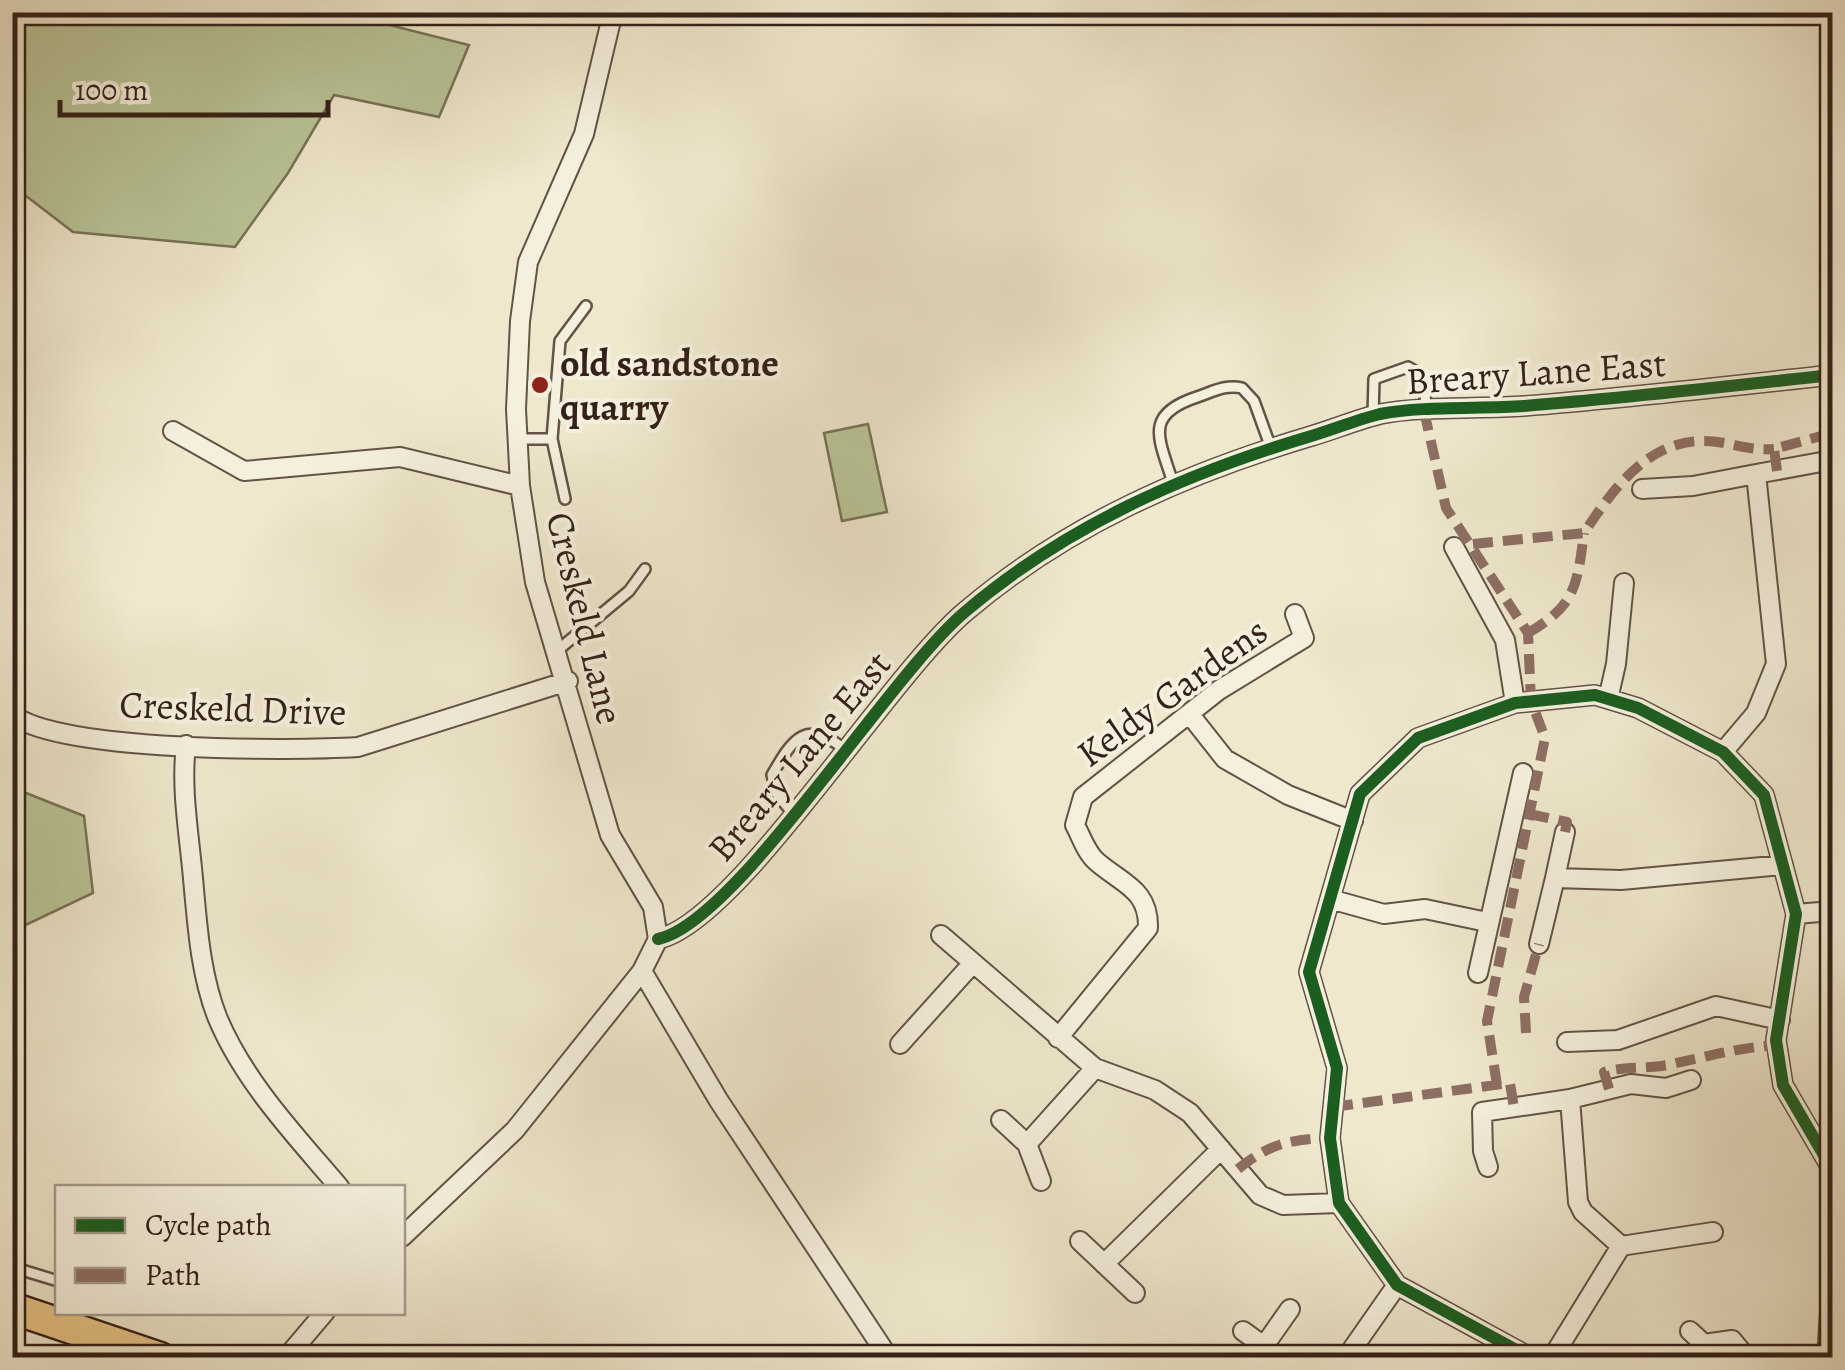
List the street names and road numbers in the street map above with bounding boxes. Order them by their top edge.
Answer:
street label: Breary Lane East [1404,337,1668,407]
street label: Creskeld Lane [534,507,636,729]
street label: Keldy Gardens [1066,605,1278,779]
street label: Breary Lane East [695,640,903,872]
street label: Creskeld Drive [119,678,347,738]

